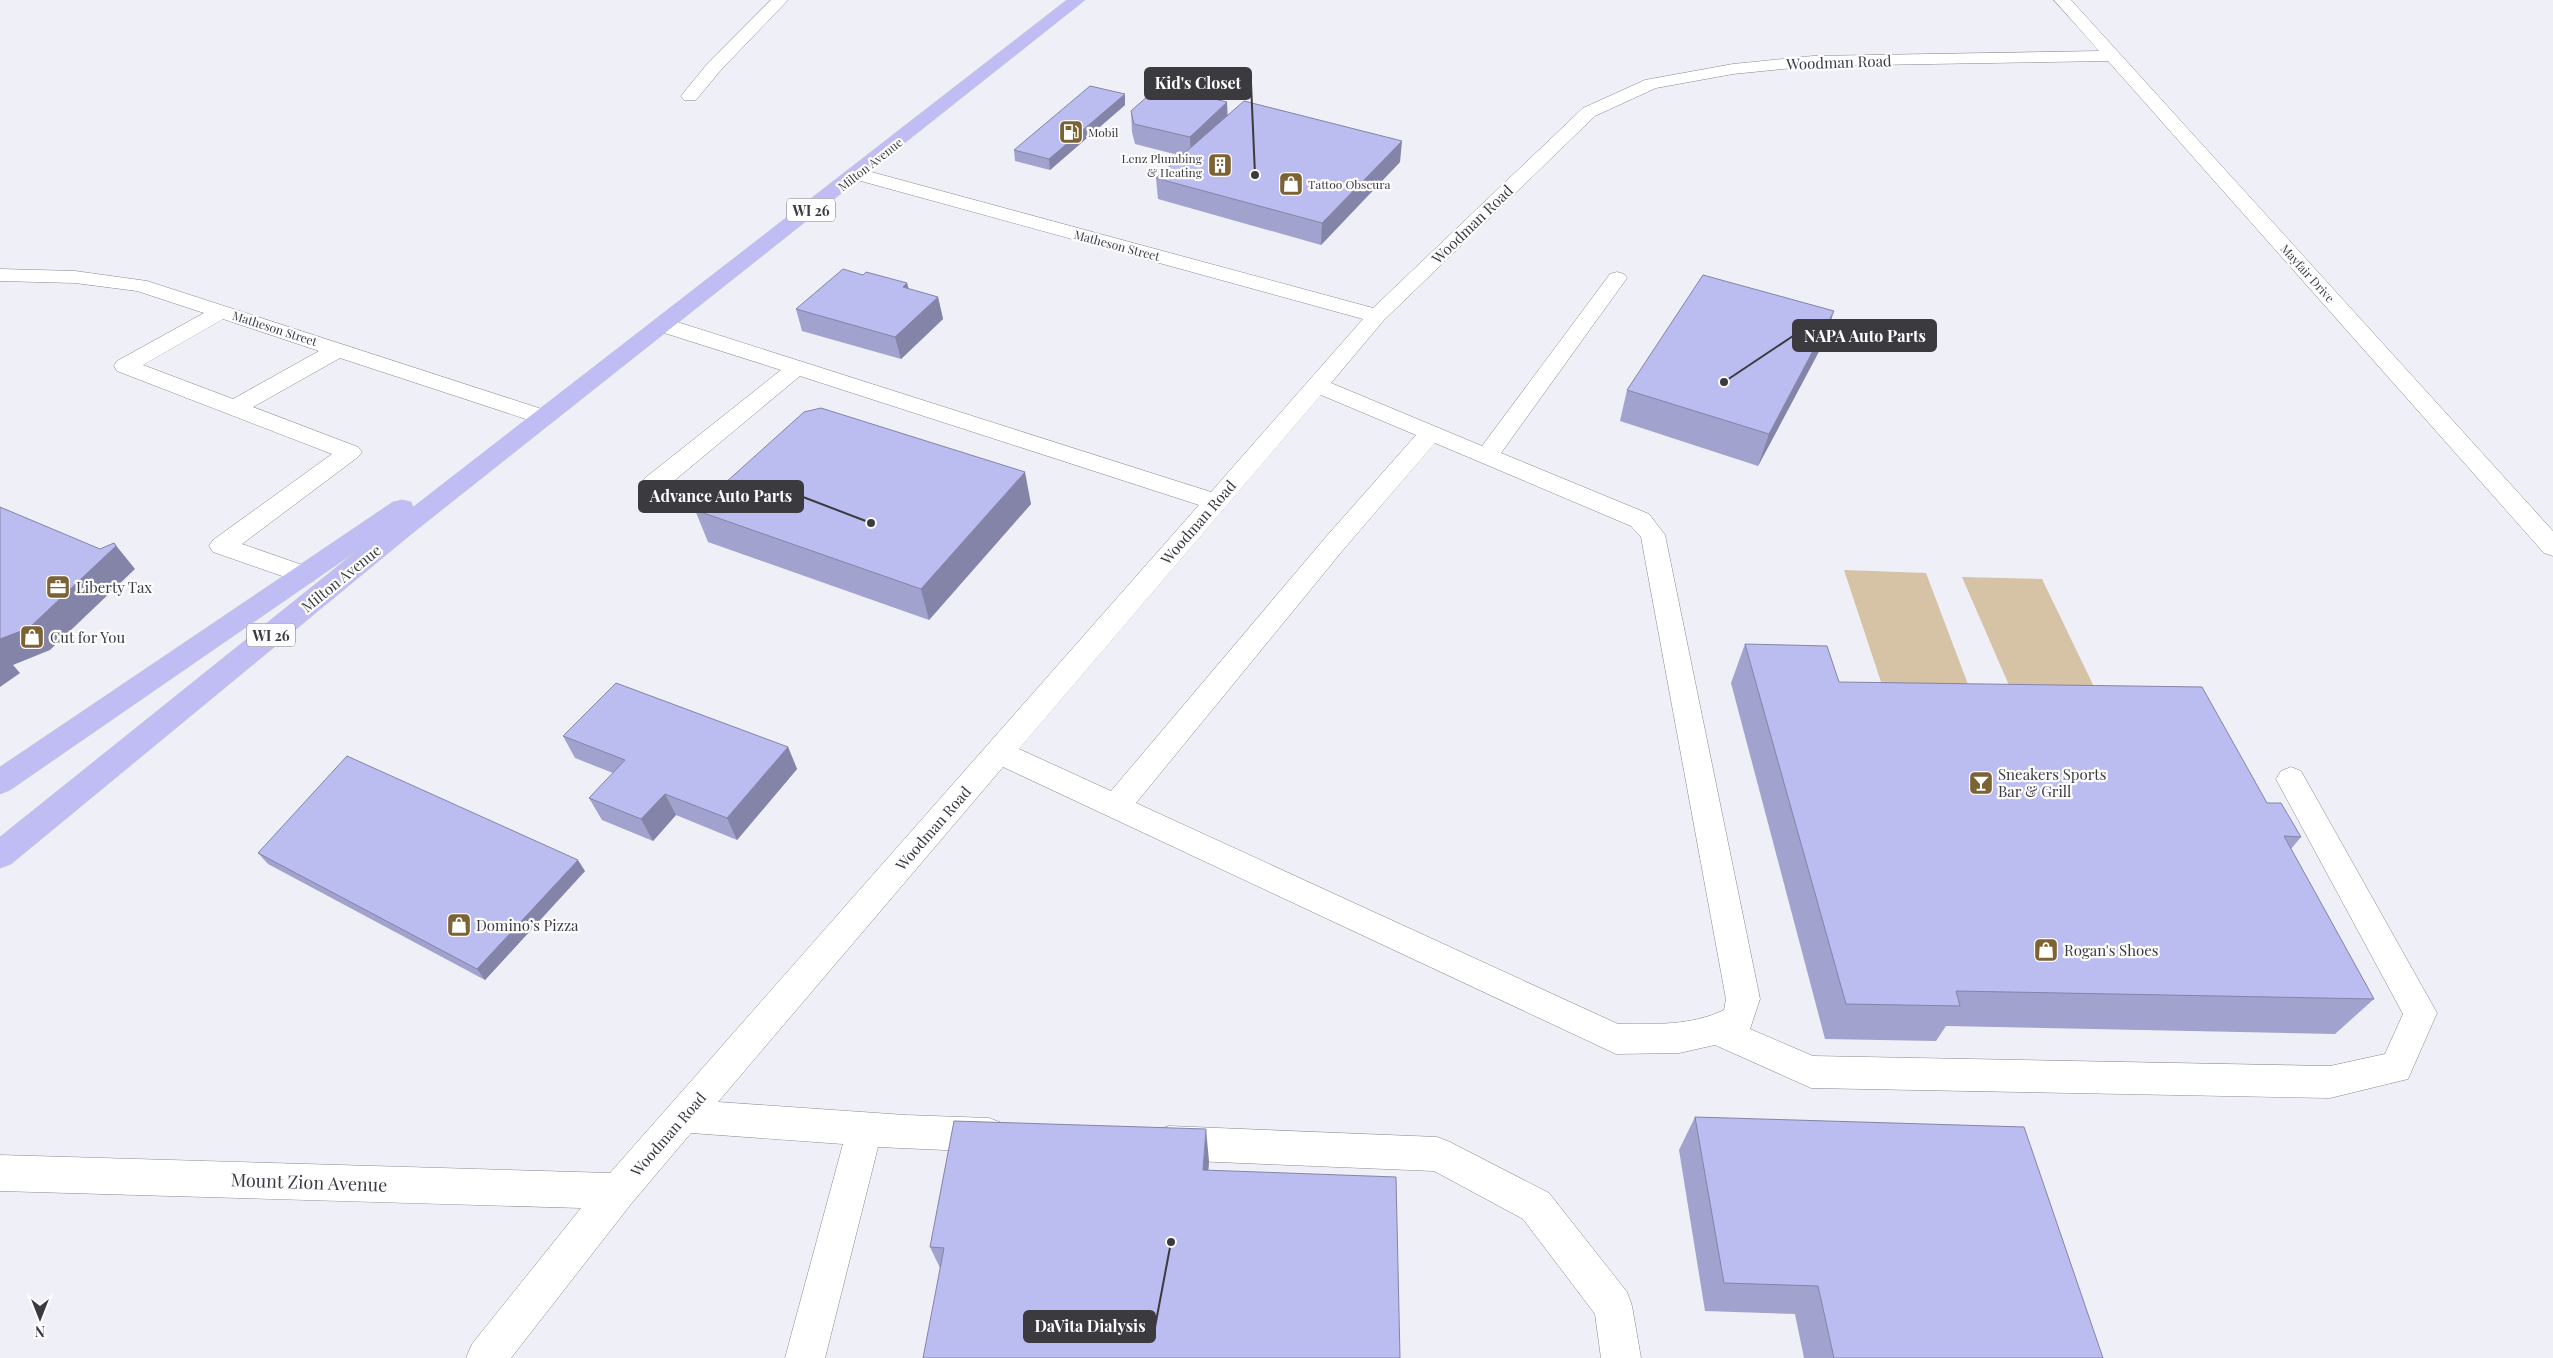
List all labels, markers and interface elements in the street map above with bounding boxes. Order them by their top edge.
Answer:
street label: Woodman Road [1785,50,1892,74]
callout: Kid's Closet [1145,68,1251,99]
text: Kid's Closet [1155,72,1242,93]
fuel station icon: Mobil [1058,119,1084,145]
place label: Mobil [1088,124,1119,140]
street label: Milton Avenue [835,134,905,194]
place label: Lenz Plumbing & Heating [1121,150,1203,180]
building icon: Lenz Plumbing & Heating [1207,152,1233,178]
shop icon: Tattoo Obscura [1278,171,1304,197]
place label: Tattoo Obscura [1308,176,1391,192]
street label: Woodman Road [1426,180,1517,268]
road number: WI 26 [787,198,835,222]
street label: Matheson Street [1072,226,1162,264]
street label: Mayfair Drive [2278,240,2338,306]
street label: Matheson Street [231,307,320,349]
callout: NAPA Auto Parts [1793,320,1936,351]
text: NAPA Auto Parts [1804,325,1926,346]
street label: Woodman Road [1155,475,1240,569]
callout: Advance Auto Parts [639,481,803,512]
text: Advance Auto Parts [649,485,792,506]
street label: Milton Avenue [297,540,385,616]
office icon: Liberty Tax [45,574,71,600]
place label: Liberty Tax [76,577,152,597]
shop icon: Cut for You [19,624,45,650]
road number: WI 26 [247,624,295,646]
place label: Cut for You [50,627,125,647]
place label: Sneakers Sports Bar & Grill [1998,764,2106,801]
bar icon: Sneakers Sports Bar & Grill [1968,770,1994,796]
street label: Woodman Road [890,781,975,875]
shop icon: Domino’s Pizza [446,912,472,938]
place label: Domino’s Pizza [476,915,579,935]
shop icon: Rogan's Shoes [2033,937,2059,963]
place label: Rogan's Shoes [2064,940,2159,960]
street label: Woodman Road [625,1087,710,1181]
street label: Mount Zion Avenue [230,1167,388,1197]
north arrow [15,1293,65,1343]
callout: DaVita Dialysis [1024,1311,1155,1342]
text: DaVita Dialysis [1034,1315,1146,1336]
text: N [35,1322,45,1341]

